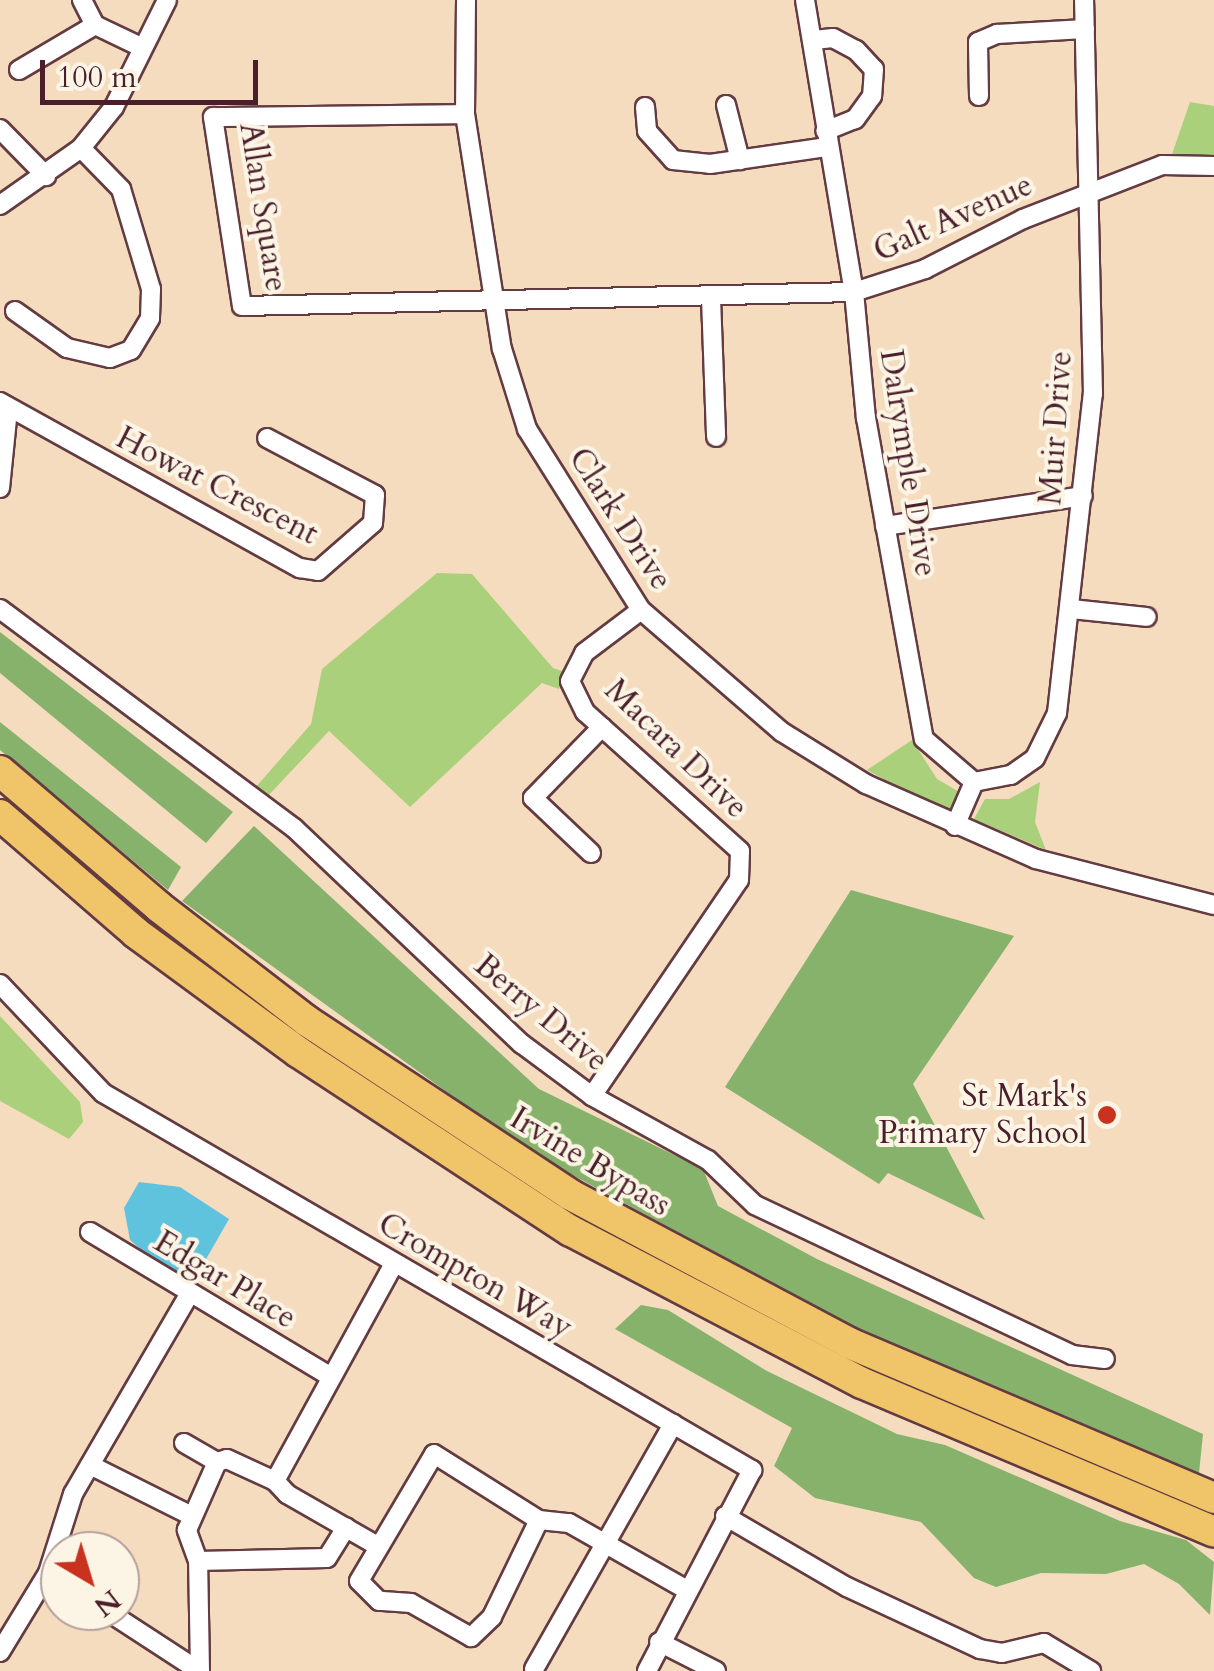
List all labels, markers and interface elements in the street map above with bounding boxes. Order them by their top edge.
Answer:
scale bar [45,40,262,102]
text: 100 m [57,57,137,98]
street label: Allan Square [231,120,295,294]
street label: Galt Avenue [868,166,1038,270]
street label: Dalrymple Drive [871,347,945,579]
street label: Muir Drive [1031,350,1081,506]
street label: Howat Crescent [110,419,324,553]
street label: Clark Drive [560,441,680,597]
street label: Macara Drive [597,671,755,827]
street label: Berry Drive [466,946,616,1080]
place label: St Mark's Primary School [878,1078,1087,1153]
street label: Irvine Bypass [503,1099,677,1225]
marker: St Mark's Primary School [1096,1104,1118,1126]
street label: Crompton Way [371,1205,579,1347]
street label: Edgar Place [147,1223,303,1337]
north arrow [40,1531,140,1631]
text: N [86,1581,129,1626]

